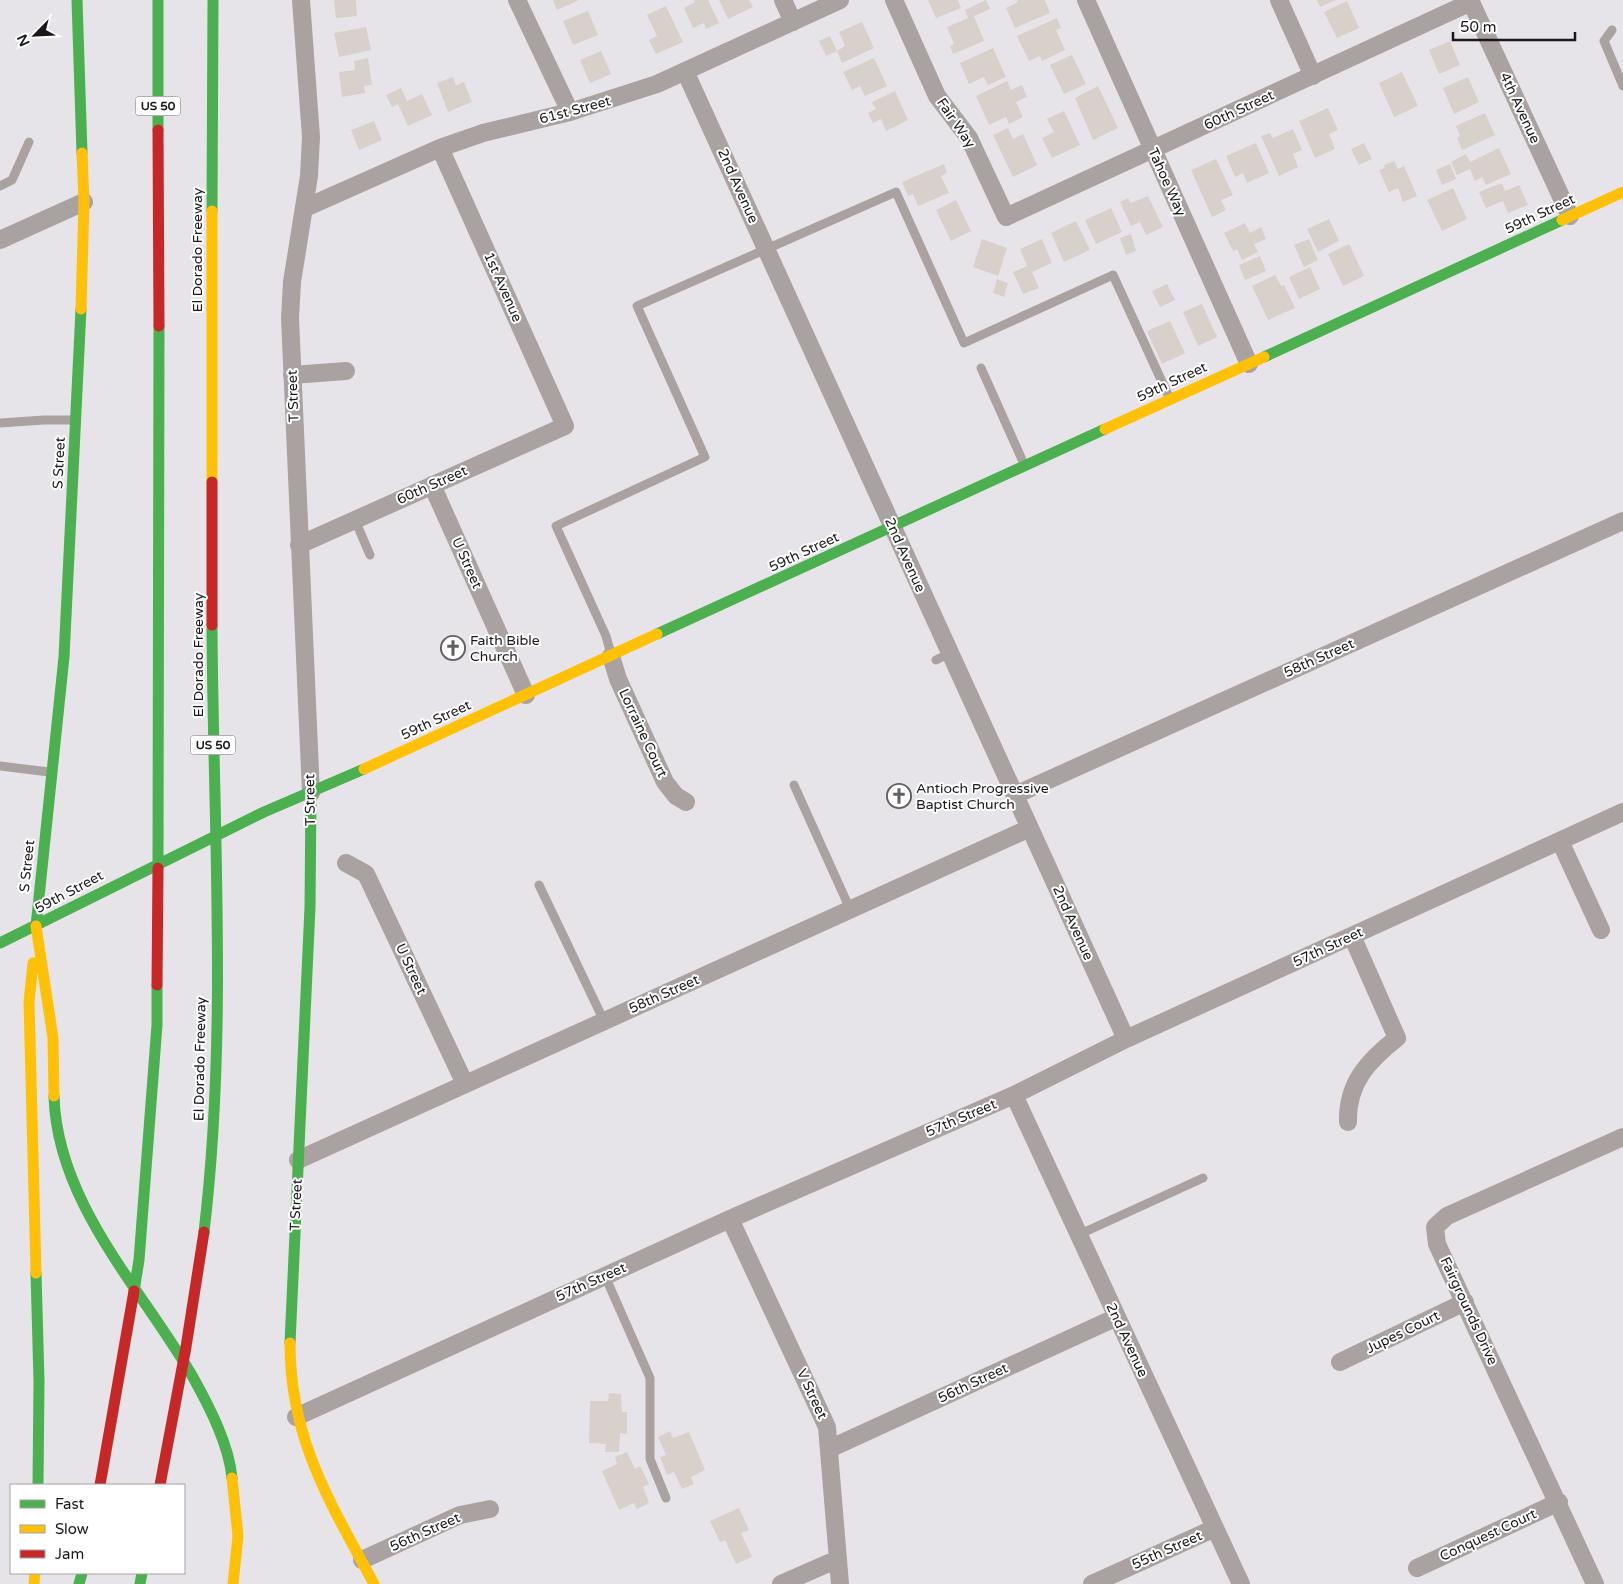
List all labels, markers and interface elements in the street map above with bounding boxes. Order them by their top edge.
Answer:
north arrow [10,10,60,60]
scale bar [1453,10,1576,42]
text: 50 m [1460,18,1497,36]
text: N [14,31,34,49]
street label: 4th Avenue [1496,70,1544,146]
street label: 60th Street [1201,86,1277,134]
street label: 61st Street [537,92,613,128]
street label: Fair Way [933,95,979,152]
road number: US 50 [136,96,180,115]
street label: Tahoe Way [1144,145,1190,219]
street label: 2nd Avenue [714,146,762,226]
street label: El Dorado Freeway [189,187,206,312]
street label: 59th Street [1502,190,1578,238]
street label: 1st Avenue [480,249,526,325]
street label: 59th Street [1134,358,1210,406]
street label: T Street [284,369,302,422]
street label: S Street [49,436,69,490]
street label: 60th Street [394,462,470,508]
street label: 2nd Avenue [881,515,929,595]
street label: 59th Street [766,528,842,576]
street label: U Street [448,535,486,592]
street label: El Dorado Freeway [190,592,207,717]
place label: Faith Bible Church [470,632,540,665]
church icon: Faith Bible Church [440,635,466,661]
street label: 58th Street [1281,635,1357,681]
street label: Lorraine Court [615,686,671,781]
street label: 59th Street [398,696,474,744]
road number: US 50 [190,736,236,754]
street label: T Street [301,773,319,826]
place label: Antioch Progressive Baptist Church [916,780,1049,813]
church icon: Antioch Progressive Baptist Church [886,783,912,809]
street label: S Street [16,838,38,893]
street label: 59th Street [32,867,107,917]
street label: 2nd Avenue [1049,883,1097,963]
street label: 57th Street [1290,923,1366,971]
street label: U Street [392,941,430,998]
street label: 58th Street [626,971,702,1017]
street label: El Dorado Freeway [190,996,210,1121]
street label: 57th Street [923,1095,999,1141]
street label: T Street [286,1178,306,1232]
street label: Fairgrounds Drive [1437,1254,1501,1368]
street label: 57th Street [553,1259,629,1305]
street label: 2nd Avenue [1102,1300,1152,1380]
street label: Jupes Court [1364,1307,1443,1357]
street label: 56th Street [935,1359,1011,1407]
street label: V Street [793,1366,831,1422]
legend [10,1484,185,1574]
text: Fast [55,1495,85,1513]
street label: Conquest Court [1437,1505,1540,1565]
street label: 56th Street [387,1509,463,1555]
text: Slow [55,1520,89,1538]
street label: 55th Street [1129,1527,1205,1573]
text: Jam [55,1545,84,1563]

